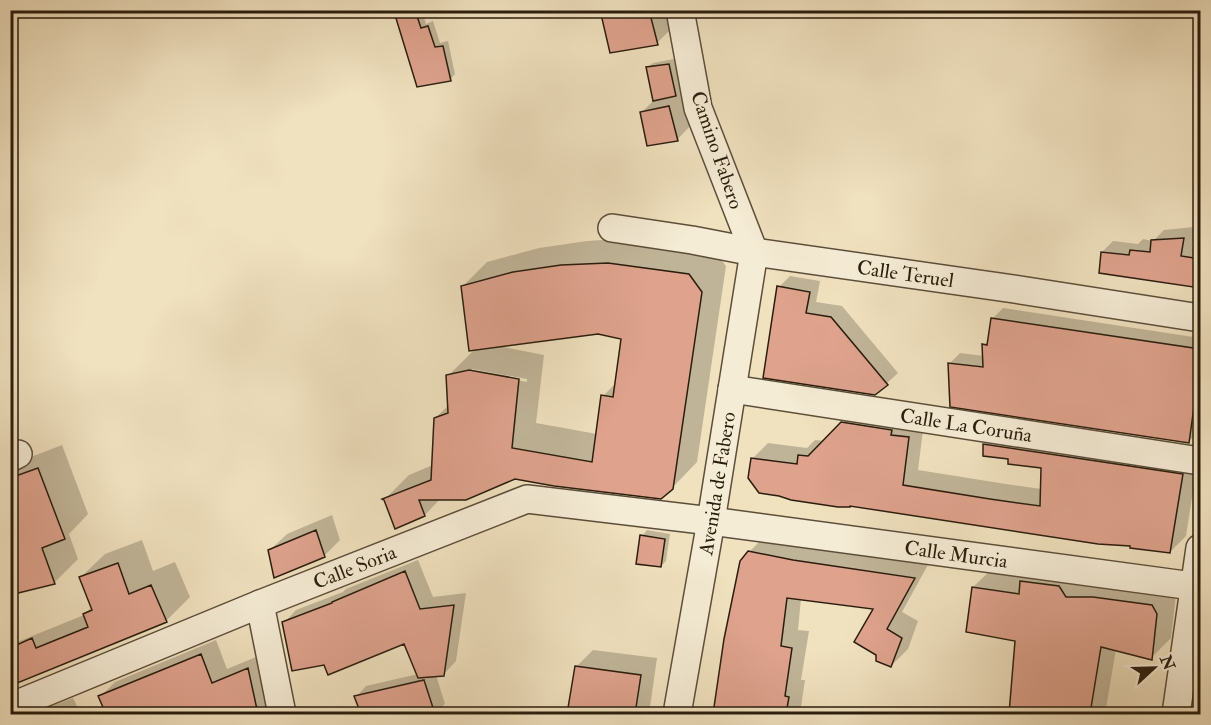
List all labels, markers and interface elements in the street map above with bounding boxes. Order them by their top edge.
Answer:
street label: Camino Fabero [685,88,749,212]
street label: Calle Teruel [855,254,955,293]
street label: Calle La Coruña [899,403,1035,448]
street label: Avenida de Fabero [693,410,741,558]
street label: Calle Murcia [903,535,1010,574]
street label: Calle Soria [309,539,401,594]
north arrow [1124,638,1184,698]
text: N [1155,651,1179,674]

